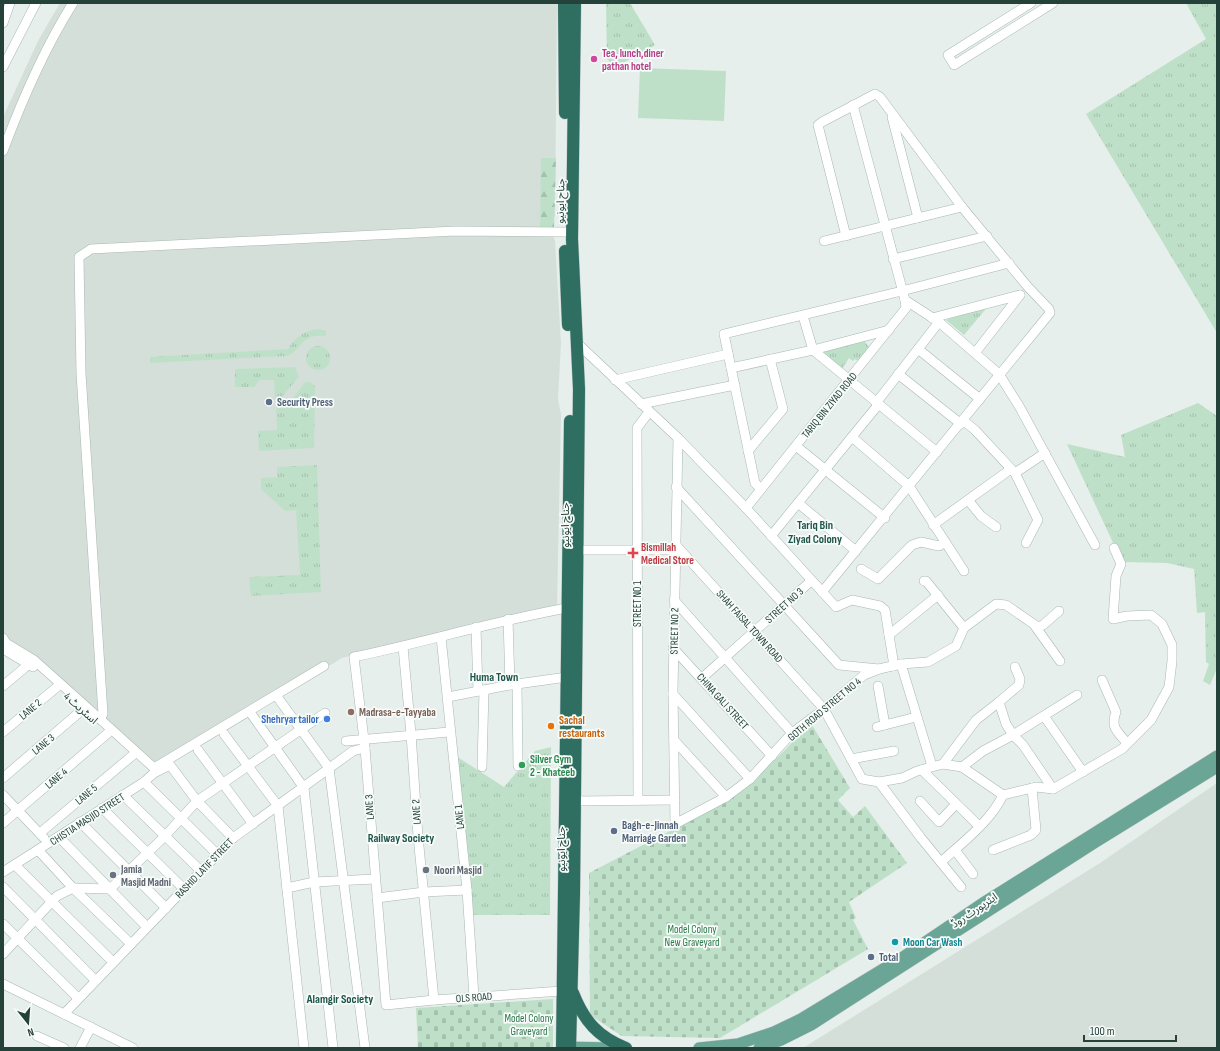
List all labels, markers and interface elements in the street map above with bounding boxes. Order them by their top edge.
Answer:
place label: Tea, lunch,diner pathan hotel [602,47,664,73]
marker: Tea, lunch,diner pathan hotel [589,54,599,64]
street label: جناح ایونیو [554,178,568,224]
street label: TARIQ BIN ZIYAD ROAD [799,370,860,441]
place label: Security Press [277,396,333,409]
marker: Security Press [264,397,274,407]
street label: جناح ایونیو [559,502,573,548]
district label: Tariq Bin Ziyad Colony [788,518,842,547]
place label: Bismillah Medical Store [641,541,694,567]
marker: Bismillah Medical Store [628,548,638,558]
street label: STREET NO 1 [631,581,644,627]
street label: STREET NO 3 [763,585,806,626]
street label: SHAH FAISAL TOWN ROAD [714,587,786,665]
street label: STREET NO 2 [668,607,681,655]
district label: Huma Town [470,670,518,685]
street label: CHINA GALI STREET [694,671,752,733]
street label: GOTH ROAD STREET NO 4 [785,675,864,744]
street label: اسٹریٹ 4 [61,690,100,727]
street label: LANE 2 [16,696,45,722]
place label: Madrasa-e-Tayyaba [359,706,436,719]
marker: Madrasa-e-Tayyaba [346,707,356,717]
place label: Shehryar tailor [261,713,320,726]
marker: Shehryar tailor [322,714,332,724]
place label: Sachal restaurants [559,714,605,740]
marker: Sachal restaurants [546,721,556,731]
street label: LANE 3 [29,731,58,758]
place label: Silver Gym 2 - Khateeb [530,753,575,779]
marker: Silver Gym 2 - Khateeb [517,760,527,770]
street label: LANE 4 [42,765,70,792]
street label: LANE 5 [72,781,100,807]
street label: CHISTIA MASJID STREET [48,790,127,848]
street label: LANE 3 [362,793,377,820]
street label: LANE 2 [409,798,424,825]
street label: LANE 1 [452,804,467,830]
place label: Bagh-e-Jinnah Marriage Garden [622,819,686,845]
street label: جناح ایونیو [555,826,569,872]
marker: Bagh-e-Jinnah Marriage Garden [609,826,619,836]
district label: Railway Society [368,831,434,846]
street label: RASHID LATIF STREET [172,835,237,901]
place label: Jamia Masjid Madni [120,863,171,889]
place label: Noori Masjid [434,864,482,877]
marker: Noori Masjid [421,865,431,875]
marker: Jamia Masjid Madni [108,870,118,880]
street label: ایئرپورٹ روڈ [948,890,1001,932]
park label: Model Colony New Graveyard [665,923,720,949]
place label: Moon Car Wash [903,936,962,949]
marker: Moon Car Wash [890,937,900,947]
place label: Total [879,951,898,964]
marker: Total [866,952,876,962]
street label: OLS ROAD [455,990,493,1005]
district label: Alamgir Society [306,992,373,1007]
north arrow [8,1003,48,1043]
park label: Model Colony Graveyard [504,1012,554,1038]
scale bar [1084,1017,1176,1043]
text: 100 m [1090,1024,1115,1039]
text: N [26,1025,35,1039]

